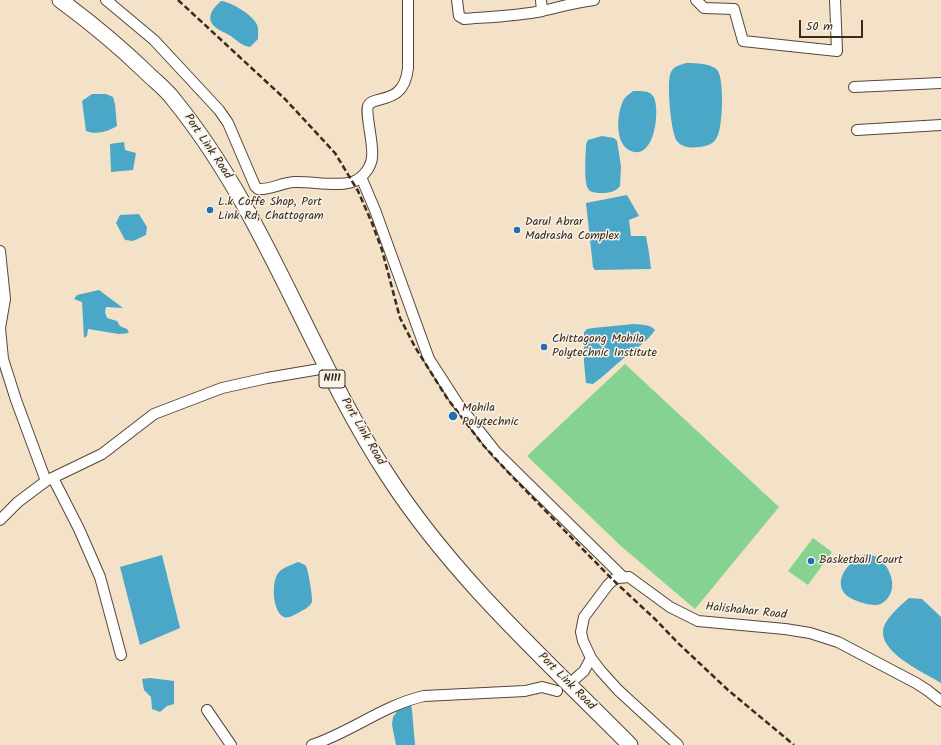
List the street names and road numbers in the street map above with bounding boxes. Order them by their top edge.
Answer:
street label: Port Link Road [180,112,234,182]
road number: N111 [319,370,345,388]
street label: Port Link Road [337,396,387,468]
street label: Halishahar Road [705,601,787,623]
street label: Port Link Road [534,650,598,714]

